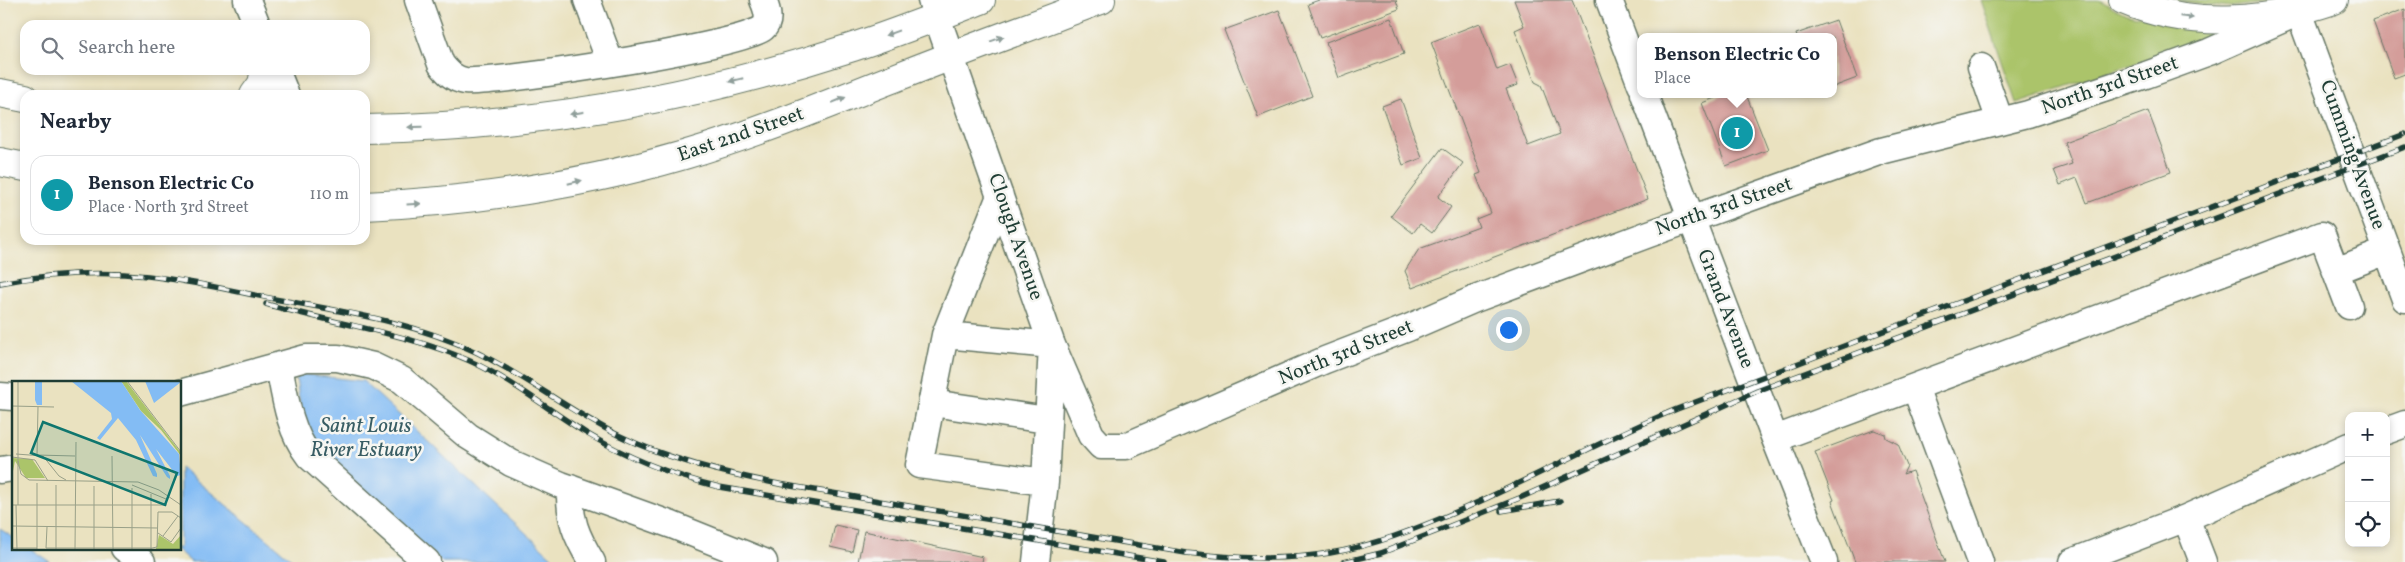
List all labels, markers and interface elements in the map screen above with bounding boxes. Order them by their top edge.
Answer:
one-way arrow [2179,13,2195,21]
search box [20,20,370,75]
one-way arrow [884,29,899,37]
popup [1637,33,1837,98]
icon: search [38,34,66,62]
text: Search here [78,35,175,61]
one-way arrow [990,35,1005,42]
text: Benson Electric Co [1654,42,1820,68]
street label: North 3rd Street [2038,49,2182,123]
text: Place [1654,68,1691,90]
one-way arrow [729,76,744,84]
street label: Cumming Avenue [2312,76,2392,234]
one-way arrow [832,96,847,104]
street label: East 2nd Street [674,100,808,170]
text: Nearby [40,108,111,137]
one-way arrow [569,109,585,117]
pin: 1 [1721,114,1753,152]
one-way arrow [407,124,423,132]
street label: Clough Avenue [980,170,1050,304]
street label: North 3rd Street [1652,170,1796,244]
text: Benson Electric Co [88,171,254,197]
one-way arrow [567,178,582,186]
text: 1 [54,184,60,206]
text: 110 m [310,184,349,206]
text: Place · North 3rd Street [88,197,249,219]
one-way arrow [406,199,422,207]
street label: Grand Avenue [1689,245,1761,373]
street label: North 3rd Street [1274,313,1418,393]
your location [1496,317,1522,343]
inset map [12,381,181,550]
water label: Saint Louis River Estuary [310,412,422,465]
map controls [2345,412,2390,547]
button: + [2345,412,2390,457]
button: − [2345,457,2390,502]
button: locate [2345,502,2390,547]

